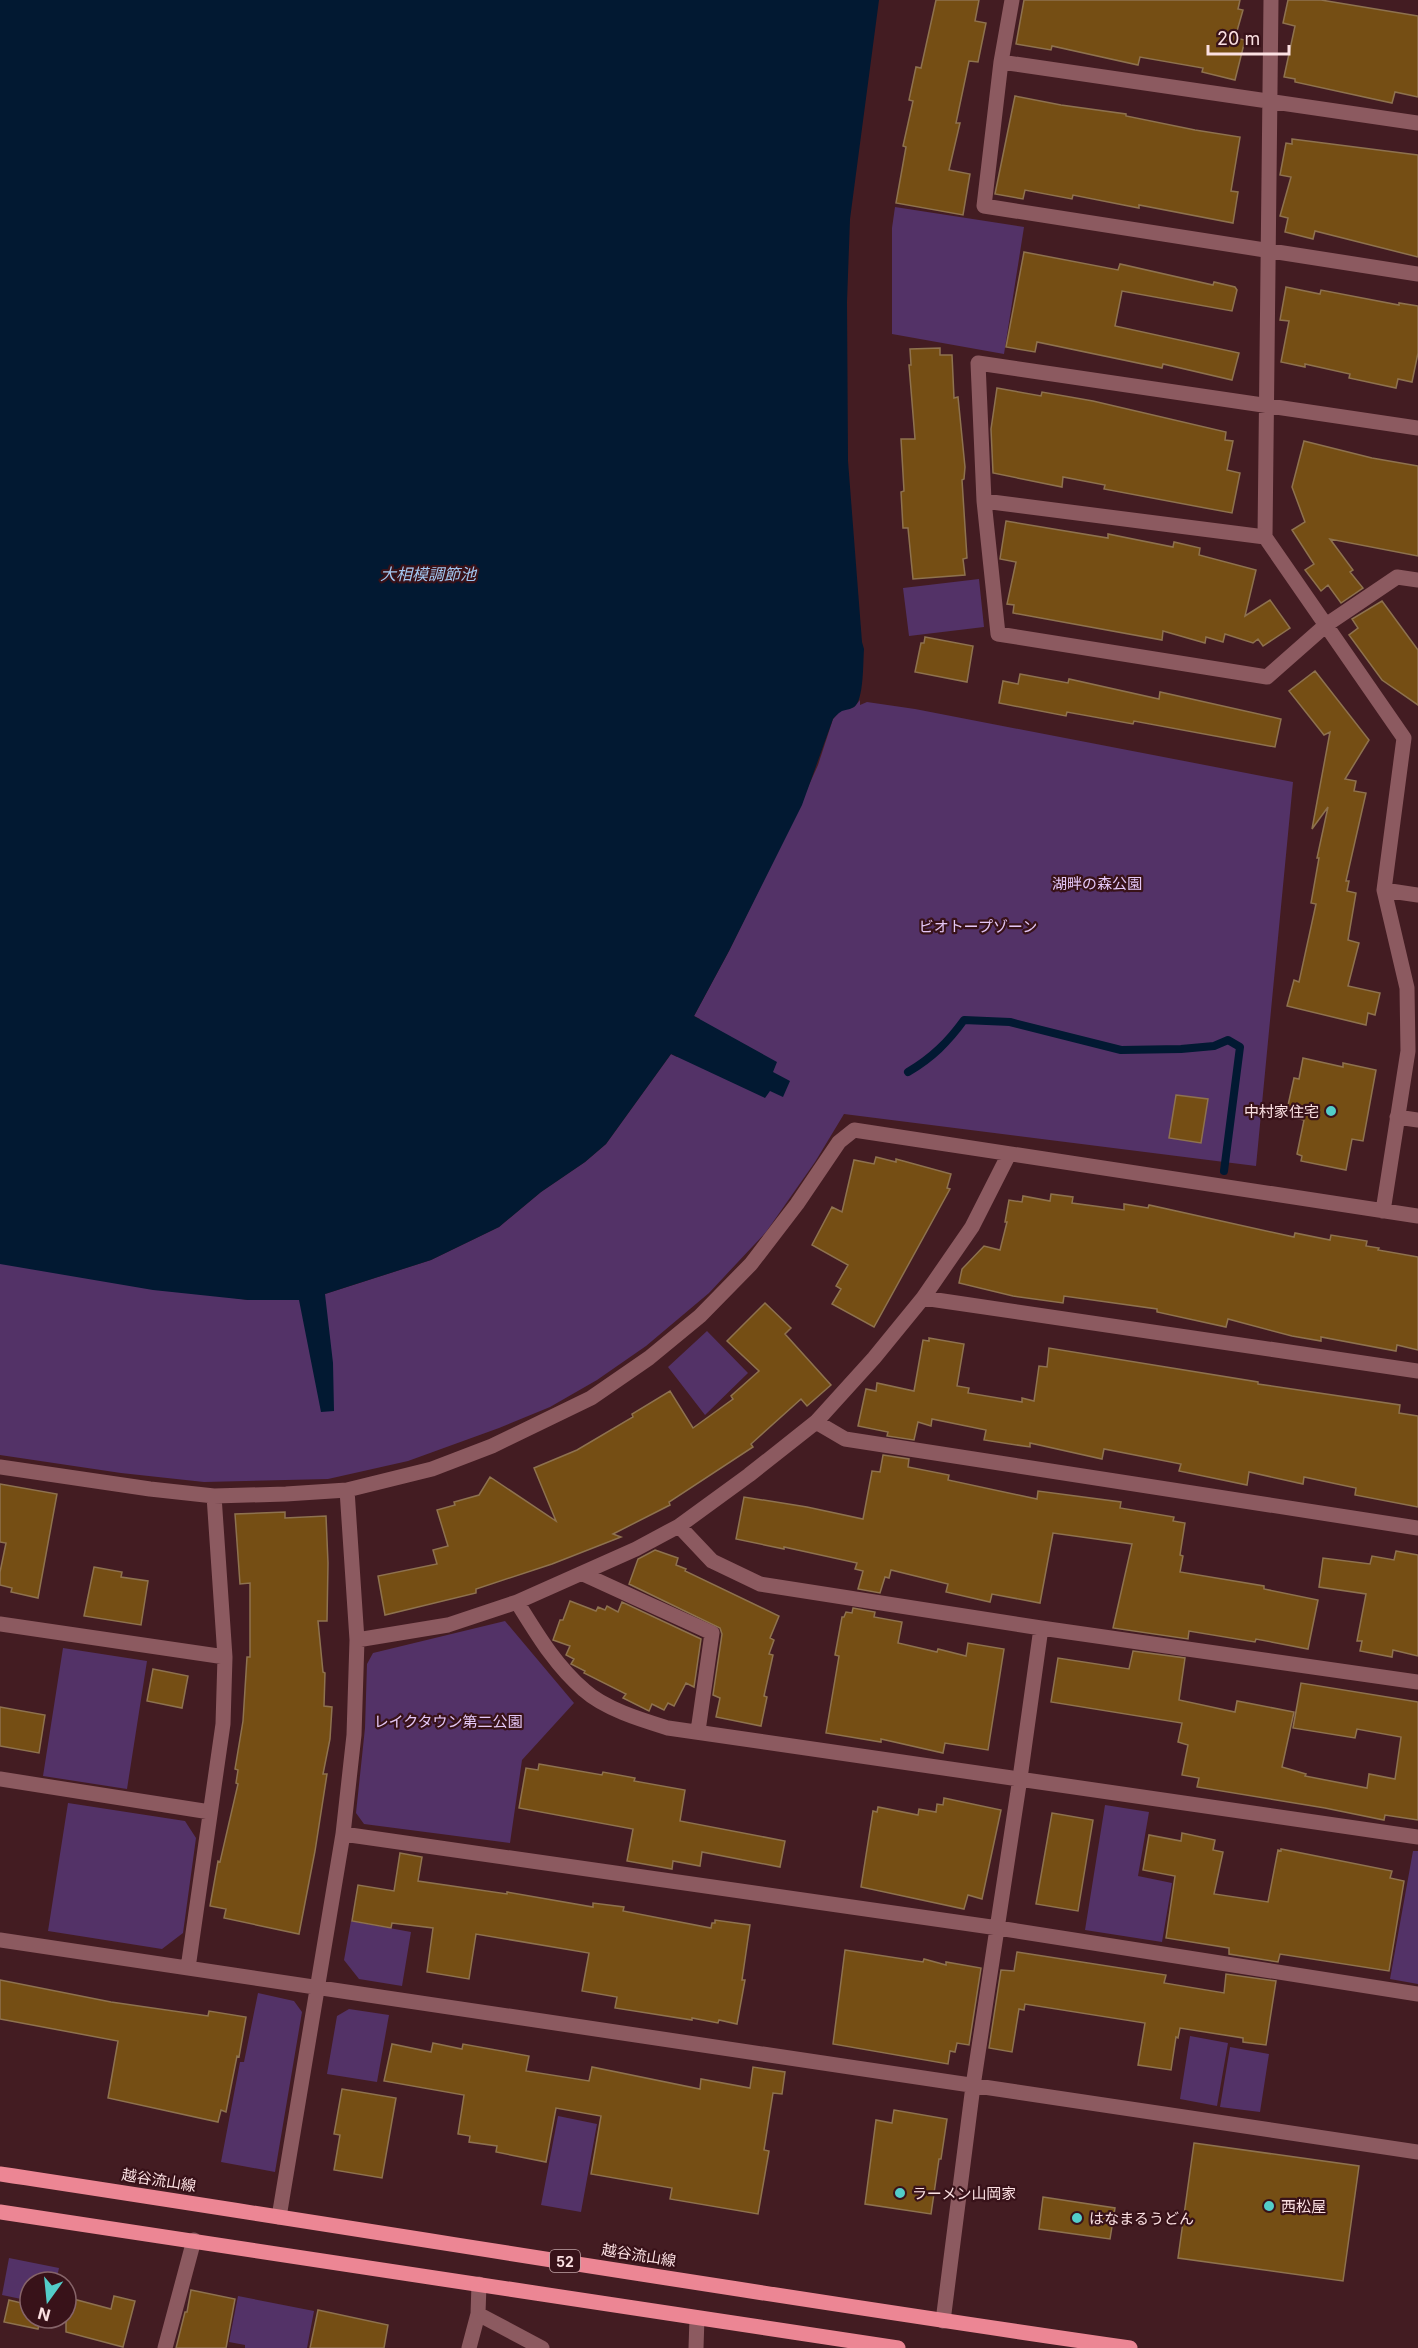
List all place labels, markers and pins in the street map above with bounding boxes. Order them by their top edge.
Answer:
place label: 中村家住宅 [1244,1102,1319,1121]
marker: 中村家住宅 [1324,1104,1338,1118]
place label: ラーメン山岡家 [912,2184,1016,2203]
marker: ラーメン山岡家 [893,2186,907,2200]
place label: 西松屋 [1281,2197,1326,2216]
marker: 西松屋 [1262,2199,1276,2213]
place label: はなまるうどん [1089,2209,1194,2228]
marker: はなまるうどん [1070,2211,1084,2225]

